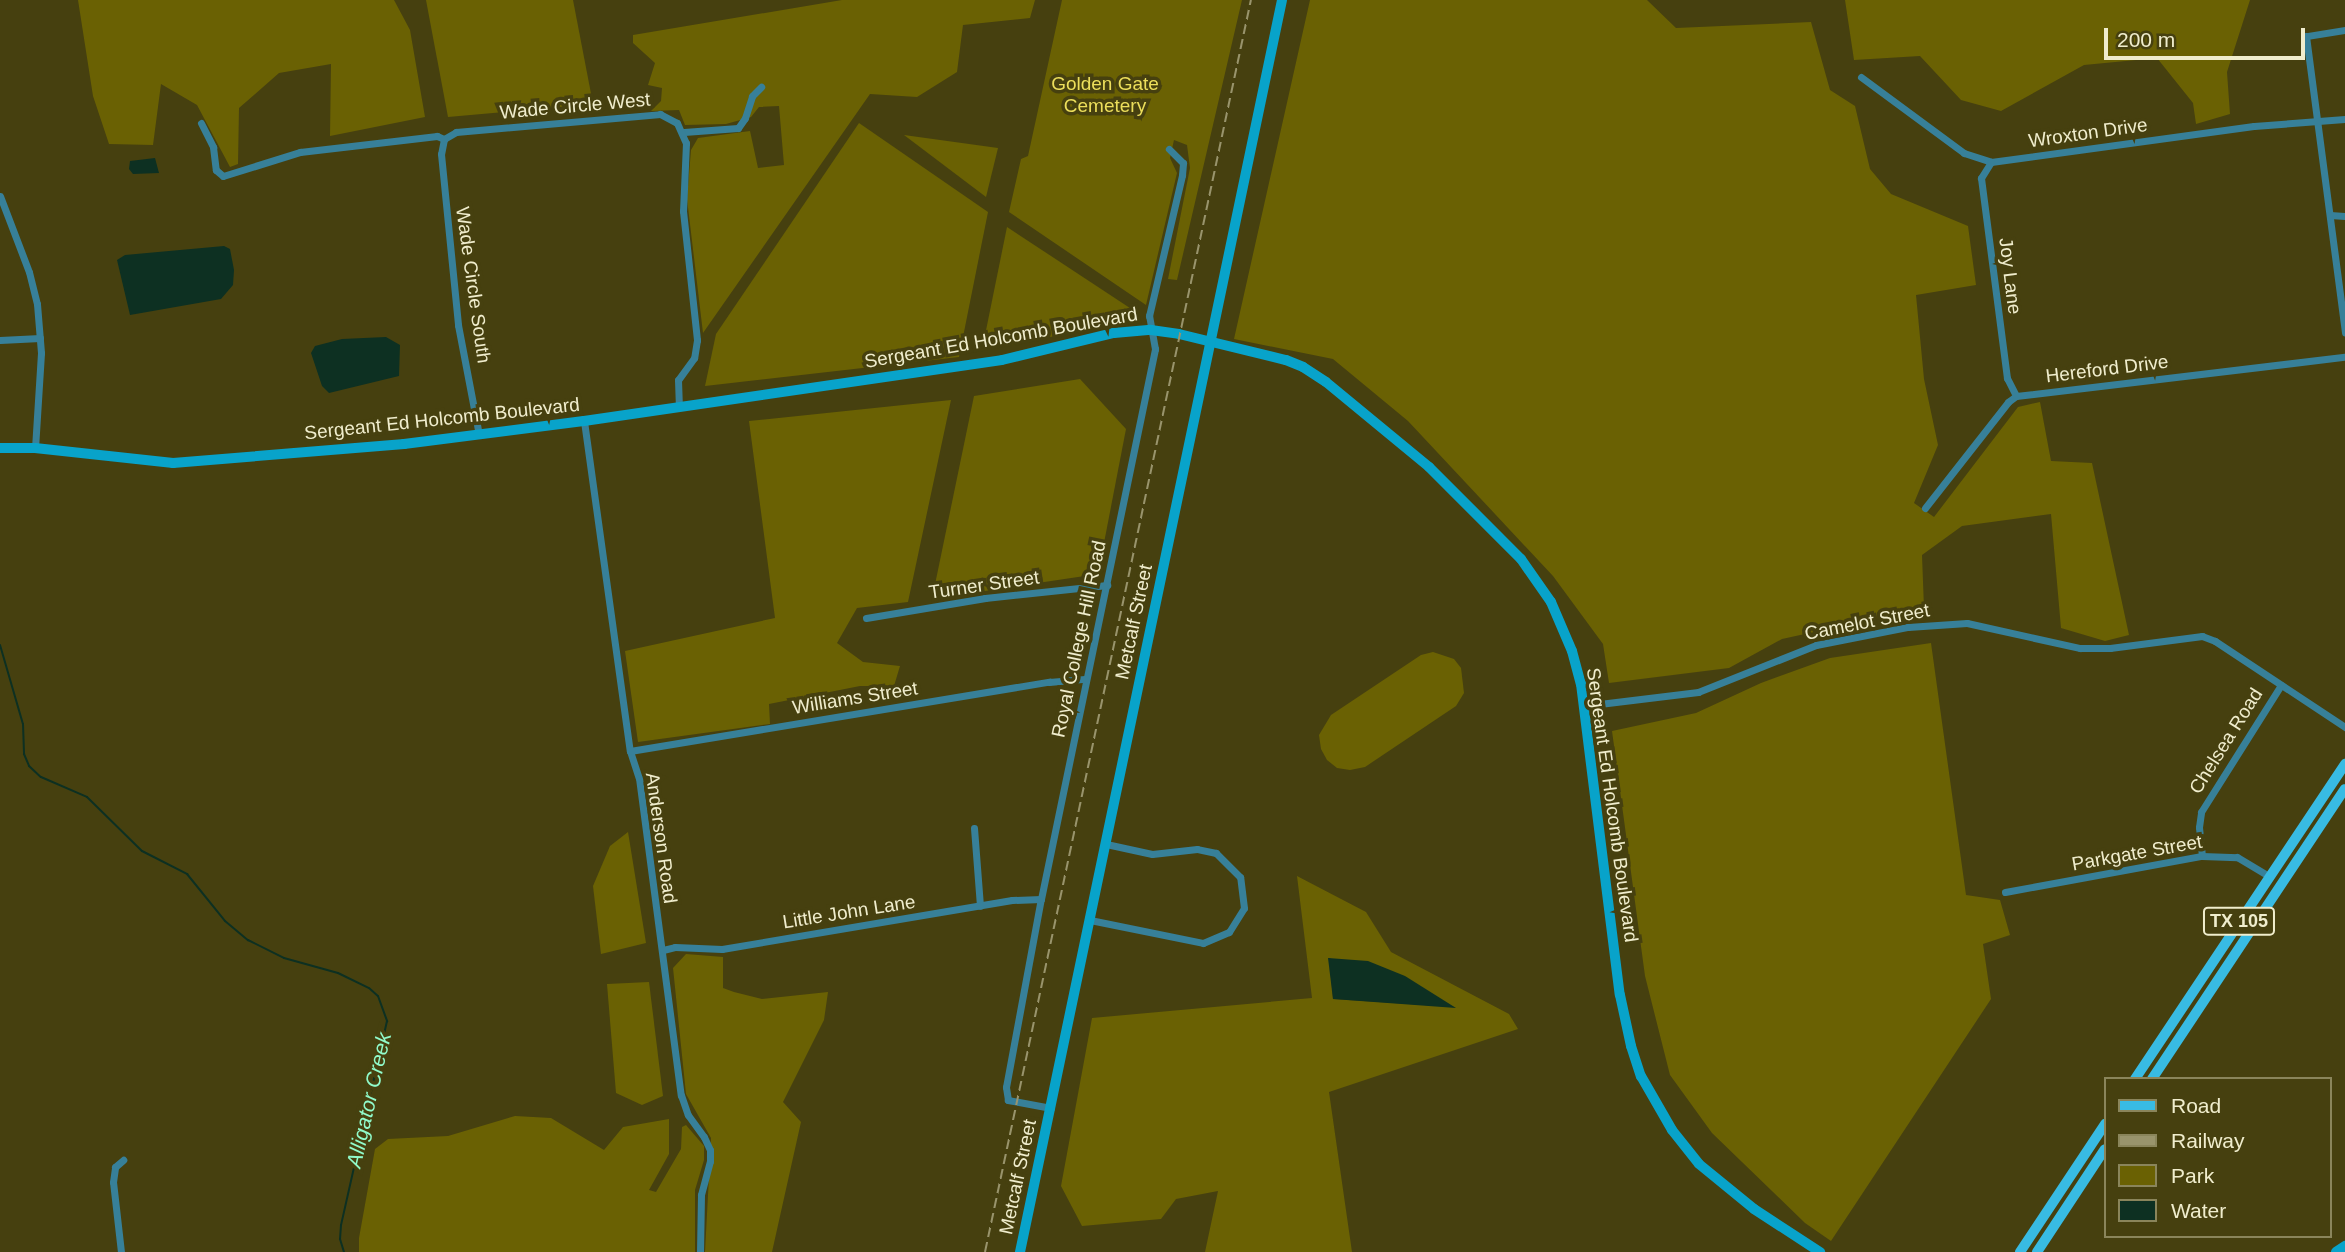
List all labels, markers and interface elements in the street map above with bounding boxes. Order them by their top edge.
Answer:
scale bar [2107,14,2308,58]
text: 200 m [2117,28,2175,51]
park label: Golden Gate Cemetery [1051,73,1159,117]
street label: Wade Circle West [499,88,651,124]
street label: Wroxton Drive [2027,113,2149,153]
street label: Wade Circle South [451,205,495,365]
street label: Joy Lane [1994,236,2026,316]
street label: Sergeant Ed Holcomb Boulevard [863,303,1139,373]
street label: Hereford Drive [2044,350,2170,388]
street label: Sergeant Ed Holcomb Boulevard [303,393,581,445]
street label: Royal College Hill Road [1047,538,1111,740]
street label: Metcalf Street [1111,562,1157,682]
street label: Turner Street [927,566,1041,604]
street label: Camelot Street [1803,599,1931,645]
street label: Sergeant Ed Holcomb Boulevard [1581,666,1643,944]
street label: Williams Street [791,677,919,719]
street label: Chelsea Road [2184,684,2268,798]
street label: Anderson Road [641,771,681,905]
street label: Parkgate Street [2070,830,2204,876]
street label: Little John Lane [781,890,917,934]
road number: TX 105 [2202,906,2276,936]
water label: Alligator Creek [341,1030,397,1170]
legend [2104,1077,2331,1238]
text: Road [2171,1094,2221,1117]
street label: Metcalf Street [995,1117,1041,1237]
text: Railway [2171,1129,2245,1152]
text: Park [2171,1164,2214,1187]
text: Water [2171,1199,2226,1222]

